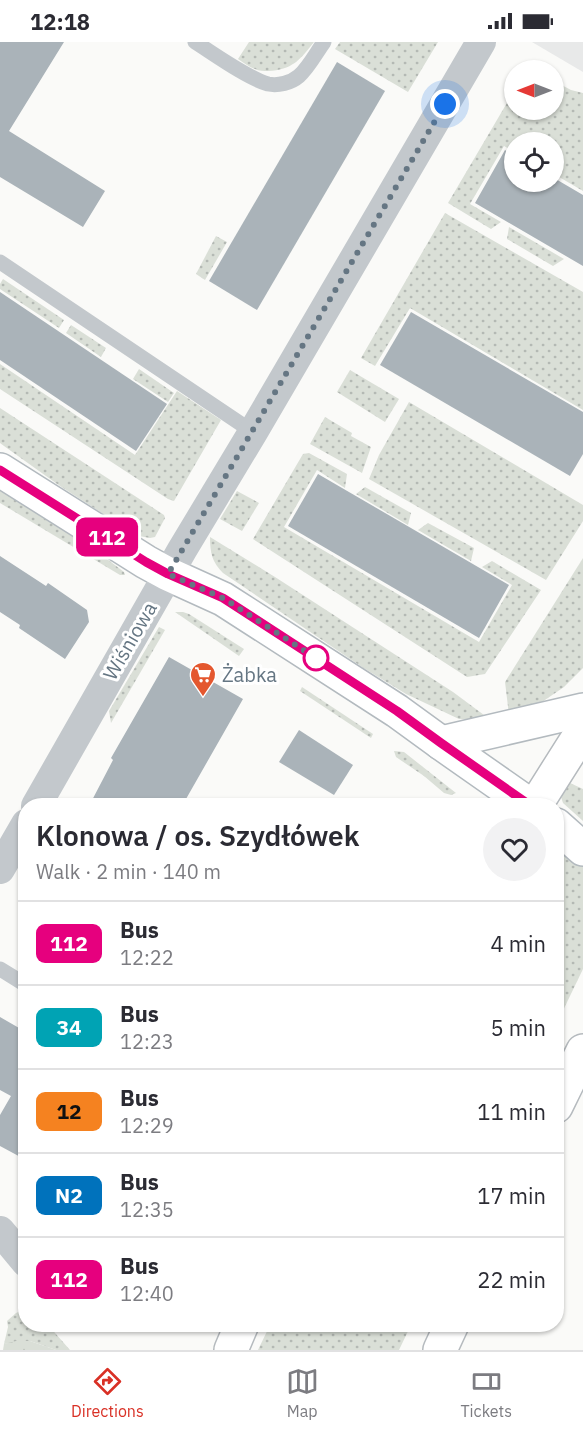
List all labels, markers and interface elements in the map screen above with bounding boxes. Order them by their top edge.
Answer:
text: 12:18 [30,7,90,36]
north arrow [504,60,564,120]
map controls [504,60,564,192]
your location [430,89,460,119]
button: locate [504,132,564,192]
line badge: 112 [72,518,142,556]
text: 112 [88,523,126,551]
street label: Wiśniowa [96,597,163,685]
unlabelled marker [303,645,329,671]
supermarket icon: Żabka [188,660,218,698]
place label: Żabka [222,661,277,688]
text: Klonowa / os. Szydłówek [36,817,359,854]
button: heart [483,818,546,881]
text: Walk · 2 min · 140 m [36,858,221,885]
text: Bus [120,915,159,944]
text: 112 [50,929,88,957]
text: 4 min [490,929,546,958]
text: 12:22 [120,944,174,971]
text: Bus [120,999,159,1028]
text: 34 [56,1013,82,1041]
text: 5 min [490,1013,546,1042]
text: 12:23 [120,1028,174,1055]
text: Bus [120,1083,159,1112]
text: 12 [56,1097,82,1125]
text: 11 min [477,1097,546,1126]
text: 12:29 [120,1112,174,1139]
text: Bus [120,1167,159,1196]
text: N2 [55,1181,83,1209]
text: 17 min [477,1181,546,1210]
text: 12:35 [120,1196,174,1223]
text: Bus [120,1251,159,1280]
text: 112 [50,1265,88,1293]
text: 22 min [477,1265,546,1294]
text: 12:40 [120,1280,174,1307]
tab: Directions [71,1365,144,1421]
tab: Map [286,1365,319,1421]
tab: Tickets [460,1365,512,1421]

